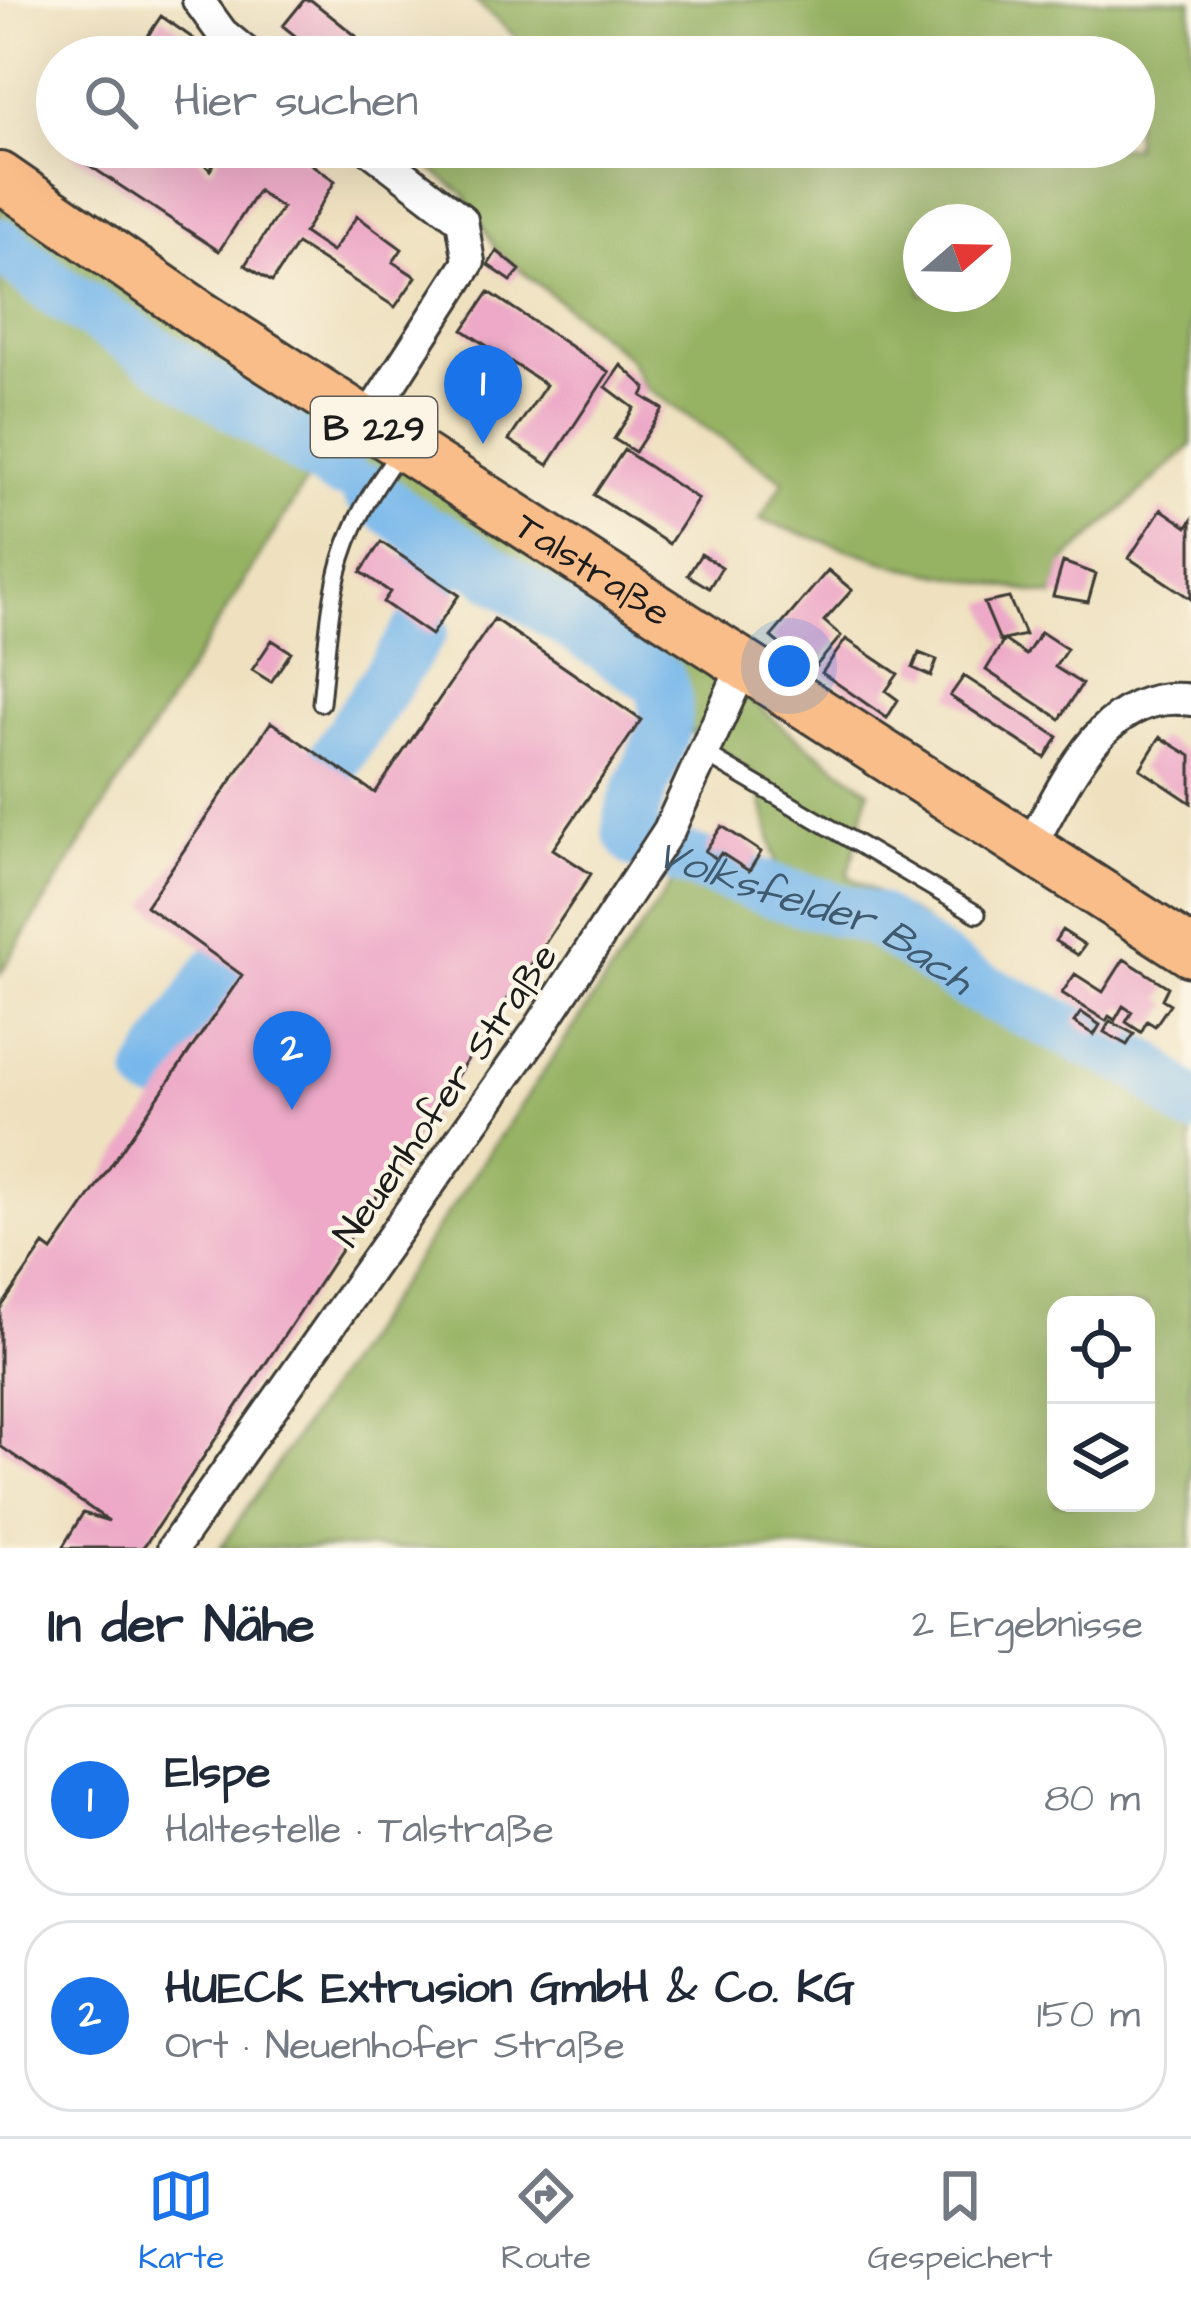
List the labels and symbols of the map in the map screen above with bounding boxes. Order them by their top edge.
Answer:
north arrow [903,204,1011,312]
pin: 1 [444,345,522,444]
road number: B 229 [311,397,437,457]
street label: Talstraße [503,500,681,641]
your location [759,636,819,696]
water label: Volksfelder Bach [649,826,986,1011]
street label: Neuenhofer Straße [321,933,572,1258]
pin: 2 [253,1011,331,1110]

